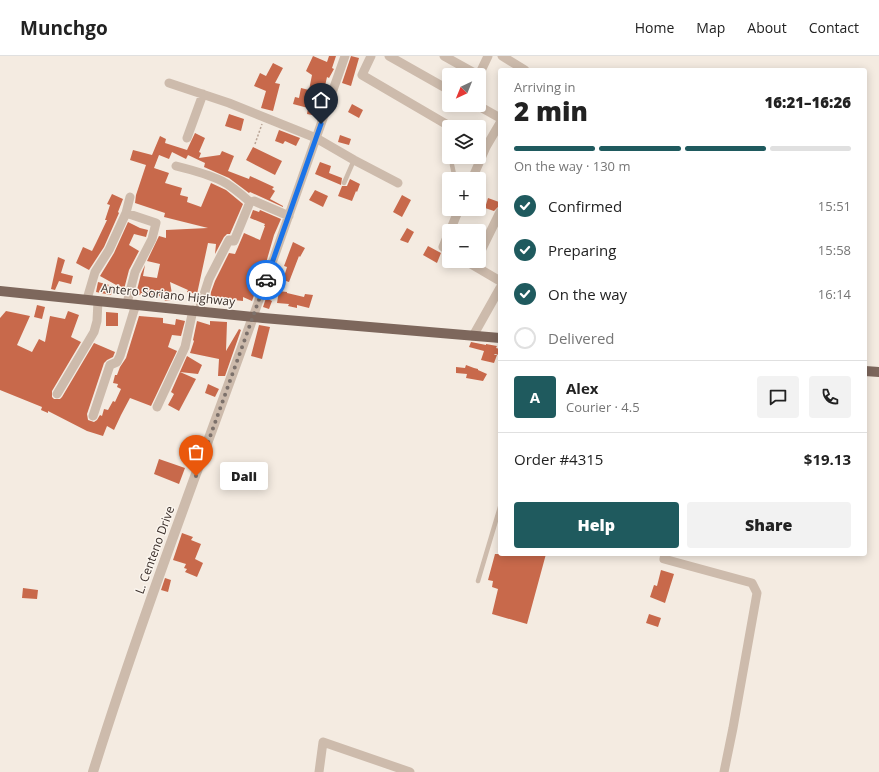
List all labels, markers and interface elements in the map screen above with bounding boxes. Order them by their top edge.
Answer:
text: Munchgo [20,15,108,41]
text: Home [635,18,674,37]
text: Map [696,18,725,37]
text: About [747,18,787,37]
text: Contact [809,18,859,37]
north arrow [442,68,486,112]
map controls [442,68,486,268]
text: Arriving in [514,78,576,96]
pin [304,83,338,124]
icon: home [310,89,332,111]
text: 16:21–16:26 [765,92,851,112]
text: 2 min [514,93,588,129]
button: layers [442,120,486,164]
text: On the way · 130 m [514,157,630,175]
button: + [442,172,486,216]
icon: check [514,195,536,217]
text: Confirmed [548,196,622,216]
text: 15:51 [818,197,851,215]
button: − [442,224,486,268]
icon: check [514,239,536,261]
text: Preparing [548,240,616,260]
text: 15:58 [818,241,851,259]
courier [246,260,286,300]
icon: car [255,269,277,291]
street label: Antero Soriano Highway [100,279,237,310]
icon: check [514,283,536,305]
text: On the way [548,284,627,304]
text: 16:14 [818,285,851,303]
text: Delivered [548,328,615,348]
button: chat [757,376,799,418]
button: phone [809,376,851,418]
text: Alex [566,378,598,398]
text: A [530,387,540,407]
text: Courier · 4.5 [566,398,640,416]
pin [179,435,213,476]
icon: bag [185,441,207,463]
text: Order #4315 [514,449,603,469]
text: $19.13 [804,449,851,469]
callout: Dali [220,462,268,490]
text: Dali [231,467,257,485]
button: Help [514,502,679,548]
button: Share [687,502,851,548]
street label: L. Centeno Drive [131,503,178,596]

